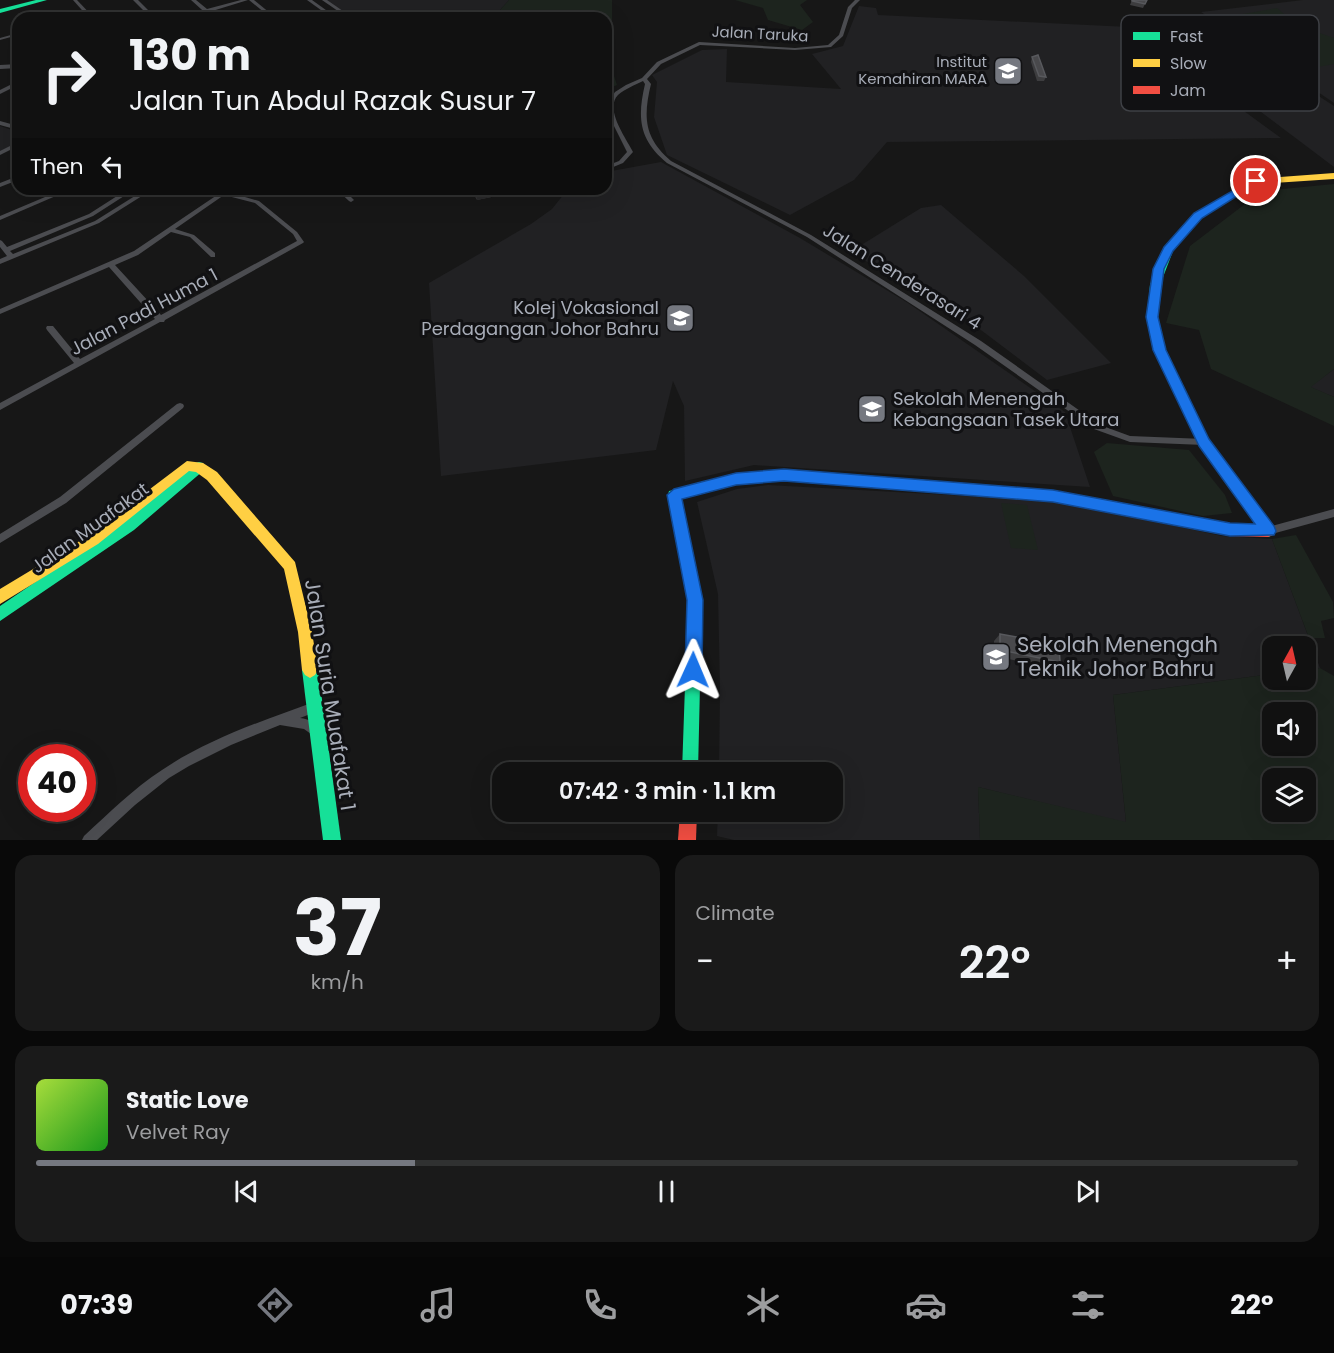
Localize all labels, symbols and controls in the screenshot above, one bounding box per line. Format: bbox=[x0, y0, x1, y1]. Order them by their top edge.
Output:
legend bbox=[1121, 15, 1319, 111]
street label: Jalan Taruka bbox=[711, 20, 809, 47]
text: Fast bbox=[1170, 25, 1203, 48]
text: 130 m bbox=[129, 26, 251, 85]
icon: right bbox=[30, 36, 108, 114]
place label: Institut Kemahiran MARA bbox=[858, 51, 987, 89]
text: Slow bbox=[1170, 52, 1207, 75]
school or university icon: Institut Kemahiran MARA bbox=[992, 55, 1024, 87]
text: Jam bbox=[1170, 79, 1206, 102]
text: Jalan Tun Abdul Razak Susur 7 bbox=[129, 82, 536, 119]
icon: left bbox=[96, 150, 129, 183]
text: Then bbox=[30, 151, 84, 182]
pin bbox=[1230, 155, 1281, 206]
icon: arrive bbox=[1239, 164, 1272, 197]
street label: Jalan Cenderasari 4 bbox=[818, 218, 986, 335]
street label: Jalan Padi Huma 1 bbox=[66, 262, 222, 361]
place label: Kolej Vokasional Perdagangan Johor Bahru bbox=[421, 295, 659, 341]
school or university icon: Kolej Vokasional Perdagangan Johor Bahru bbox=[664, 302, 696, 334]
place label: Sekolah Menengah Kebangsaan Tasek Utara bbox=[893, 386, 1119, 432]
school or university icon: Sekolah Menengah Kebangsaan Tasek Utara bbox=[856, 393, 888, 425]
street label: Jalan Muafakat bbox=[26, 476, 154, 579]
street label: Jalan Suria Muafakat 1 bbox=[298, 577, 363, 813]
place label: Sekolah Menengah Teknik Johor Bahru bbox=[1017, 630, 1218, 683]
north arrow bbox=[1262, 636, 1316, 690]
map controls bbox=[1262, 636, 1316, 822]
position arrow bbox=[661, 638, 725, 702]
school or university icon: Sekolah Menengah Teknik Johor Bahru bbox=[980, 641, 1012, 673]
button: sound bbox=[1262, 702, 1316, 756]
speed limit sign: 40 bbox=[18, 744, 96, 822]
button: layers bbox=[1262, 768, 1316, 822]
text: 07:42 · 3 min · 1.1 km bbox=[559, 776, 776, 807]
text: 37 bbox=[293, 873, 382, 982]
text: Climate bbox=[696, 899, 775, 927]
text: 22° bbox=[959, 931, 1030, 994]
text: − bbox=[696, 938, 714, 985]
text: + bbox=[1275, 938, 1298, 985]
text: km/h bbox=[311, 968, 364, 996]
text: Static Love bbox=[126, 1085, 249, 1116]
text: Velvet Ray bbox=[126, 1118, 230, 1146]
icon: previous bbox=[230, 1175, 263, 1208]
icon: pause bbox=[650, 1175, 683, 1208]
icon: next bbox=[1071, 1175, 1104, 1208]
icon: directions bbox=[254, 1284, 296, 1326]
icon: music bbox=[417, 1284, 459, 1326]
icon: phone bbox=[579, 1284, 621, 1326]
icon: climate bbox=[742, 1284, 784, 1326]
icon: car bbox=[905, 1284, 947, 1326]
icon: filters bbox=[1067, 1284, 1109, 1326]
text: 07:39 bbox=[60, 1286, 133, 1323]
text: 22° bbox=[1230, 1286, 1274, 1323]

